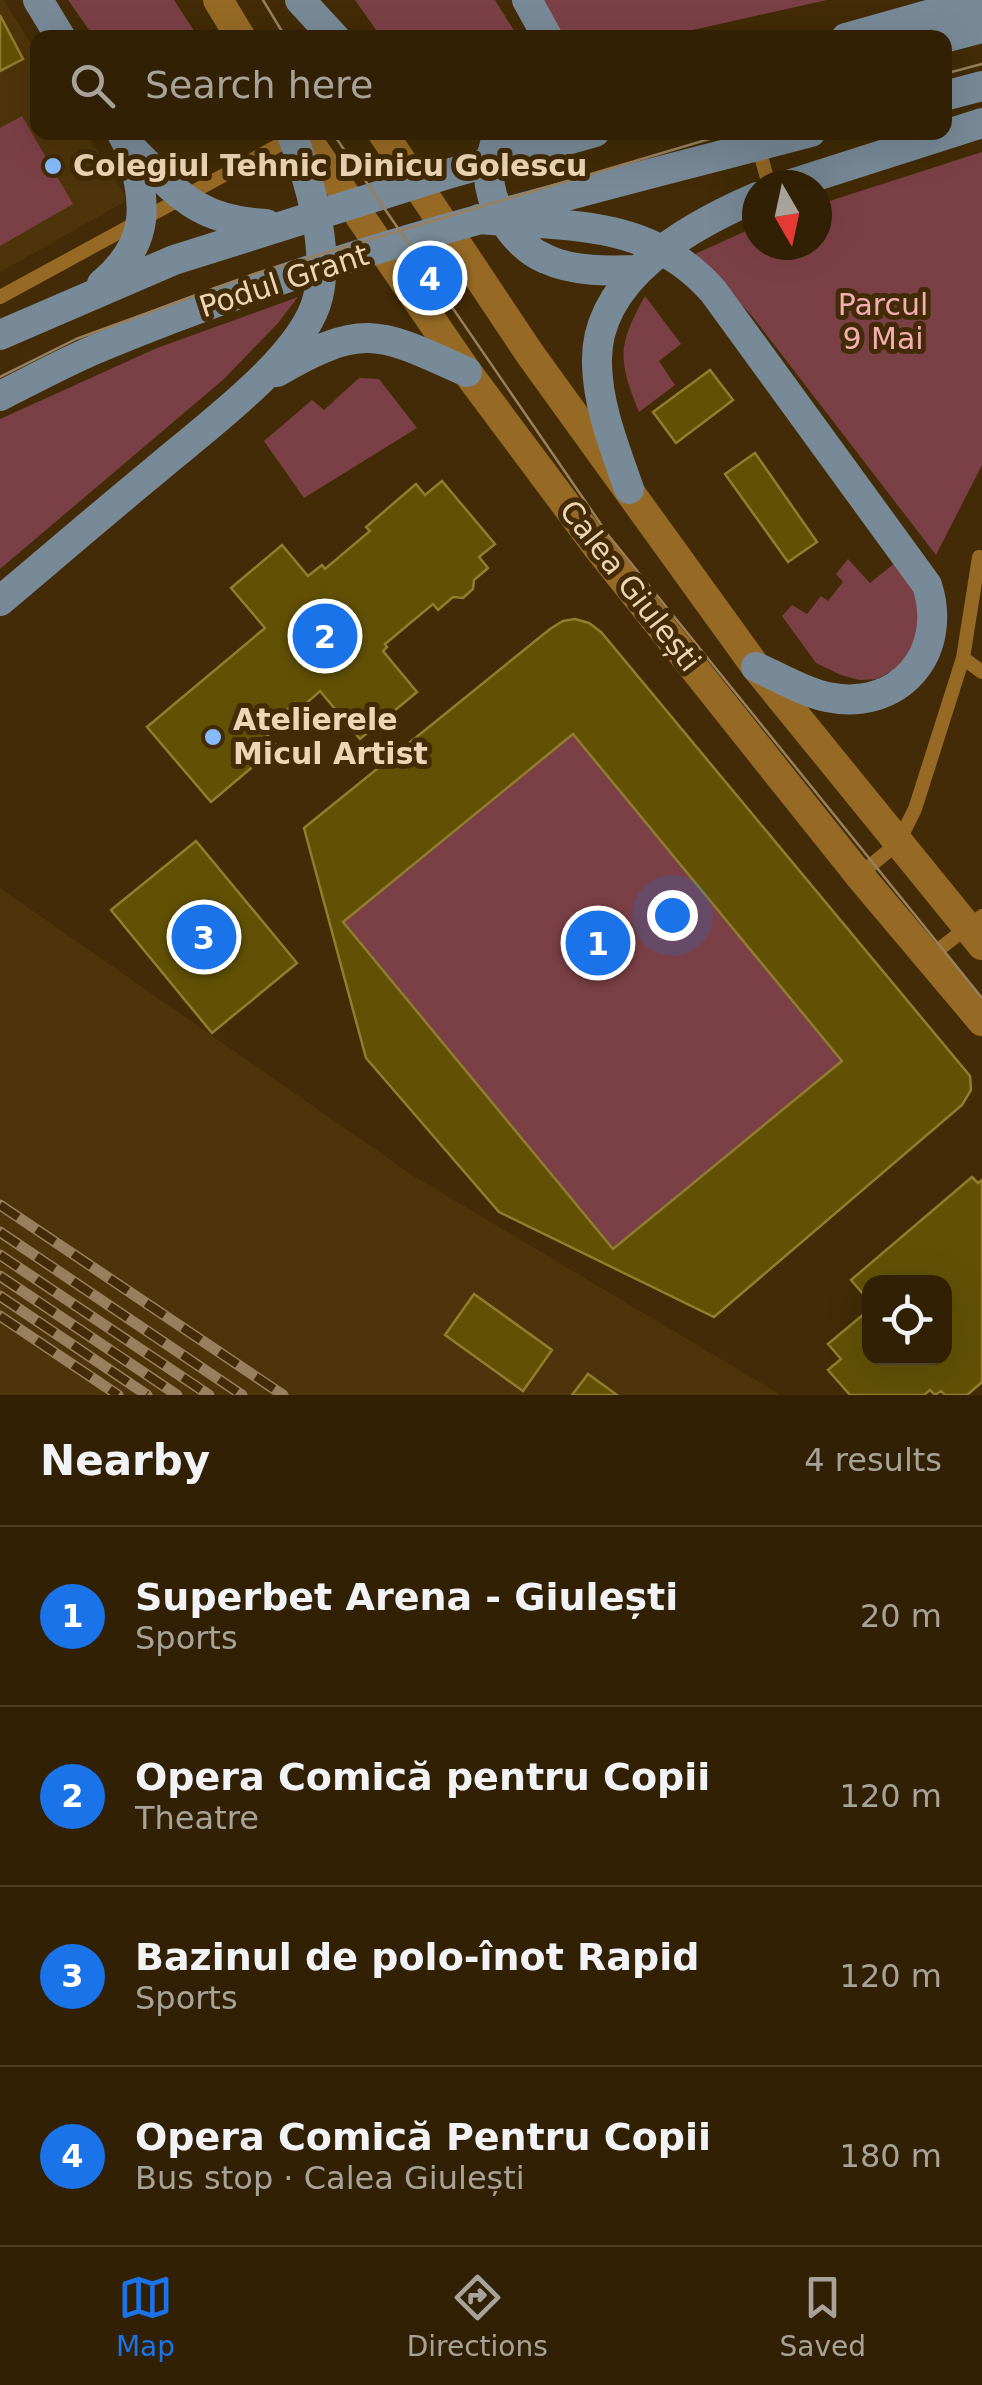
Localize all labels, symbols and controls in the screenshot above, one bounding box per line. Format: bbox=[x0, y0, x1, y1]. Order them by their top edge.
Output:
search box bbox=[30, 30, 952, 140]
icon: search bbox=[65, 58, 120, 113]
text: Search here bbox=[145, 63, 373, 107]
place label: Colegiul Tehnic Dinicu Golescu bbox=[73, 148, 587, 183]
marker: Colegiul Tehnic Dinicu Golescu bbox=[42, 155, 64, 177]
north arrow bbox=[742, 170, 832, 260]
street label: Podul Grant bbox=[195, 237, 373, 324]
pin: 4 bbox=[398, 240, 462, 316]
park label: Parcul 9 Mai bbox=[838, 287, 928, 356]
street label: Calea Giulești bbox=[553, 493, 708, 678]
pin: 2 bbox=[292, 598, 358, 674]
place label: Atelierele Micul Artist bbox=[233, 702, 428, 771]
marker: Atelierele Micul Artist bbox=[202, 726, 224, 748]
your location bbox=[647, 890, 698, 941]
pin: 3 bbox=[172, 900, 236, 974]
pin: 1 bbox=[566, 906, 630, 980]
map controls bbox=[862, 1275, 952, 1365]
button: locate bbox=[862, 1275, 952, 1365]
text: Nearby bbox=[40, 1436, 210, 1485]
text: 4 results bbox=[804, 1441, 942, 1479]
text: Superbet Arena - Giulești bbox=[135, 1575, 678, 1619]
text: 1 bbox=[61, 1597, 84, 1635]
text: 20 m bbox=[860, 1597, 942, 1635]
text: Sports bbox=[135, 1619, 238, 1657]
text: Opera Comică pentru Copii bbox=[135, 1755, 710, 1799]
text: 2 bbox=[61, 1777, 84, 1815]
text: 120 m bbox=[840, 1777, 942, 1815]
text: Theatre bbox=[135, 1799, 259, 1837]
text: Bazinul de polo-înot Rapid bbox=[135, 1935, 699, 1979]
text: 3 bbox=[61, 1957, 84, 1995]
text: 120 m bbox=[840, 1957, 942, 1995]
text: Sports bbox=[135, 1979, 238, 2017]
text: Opera Comică Pentru Copii bbox=[135, 2115, 711, 2159]
text: 4 bbox=[61, 2137, 84, 2175]
text: 180 m bbox=[840, 2137, 942, 2175]
text: Bus stop · Calea Giulești bbox=[135, 2159, 525, 2197]
tab: Map bbox=[116, 2270, 175, 2363]
tab: Directions bbox=[407, 2270, 548, 2363]
tab: Saved bbox=[780, 2270, 866, 2363]

